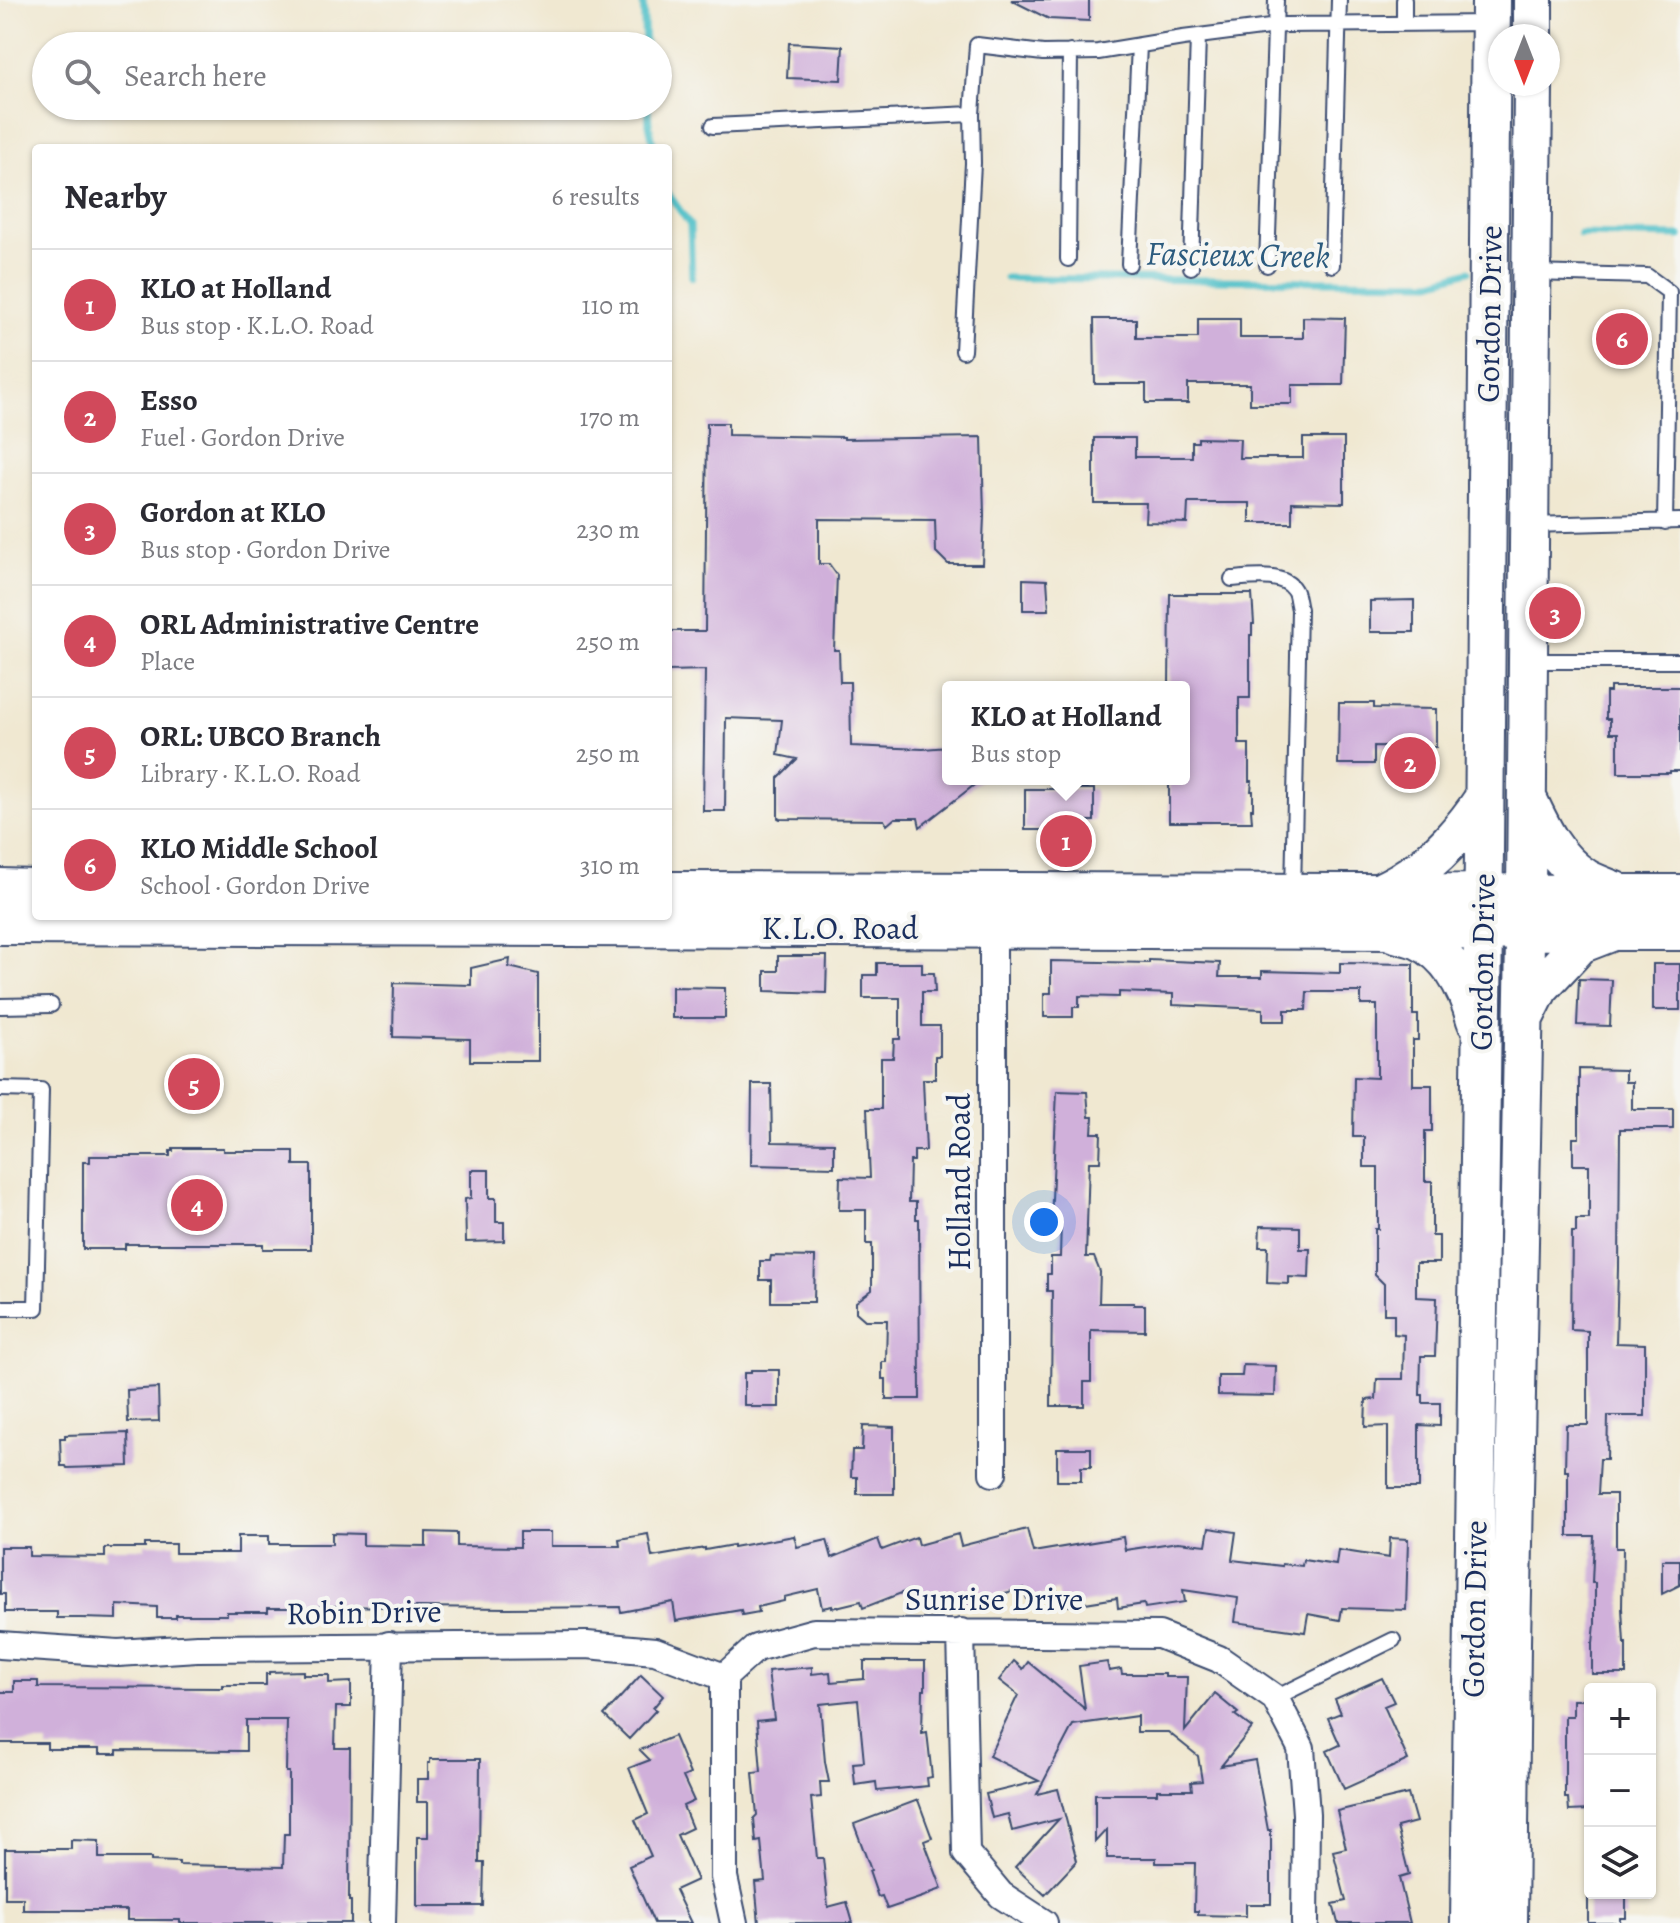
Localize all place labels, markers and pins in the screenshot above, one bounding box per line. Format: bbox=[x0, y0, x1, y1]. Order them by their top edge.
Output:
pin: 6 bbox=[1596, 309, 1648, 369]
pin: 3 bbox=[1529, 583, 1581, 643]
pin: 2 bbox=[1384, 733, 1436, 793]
pin: 1 bbox=[1040, 811, 1092, 871]
pin: 5 bbox=[168, 1054, 220, 1114]
pin: 4 bbox=[171, 1175, 223, 1235]

